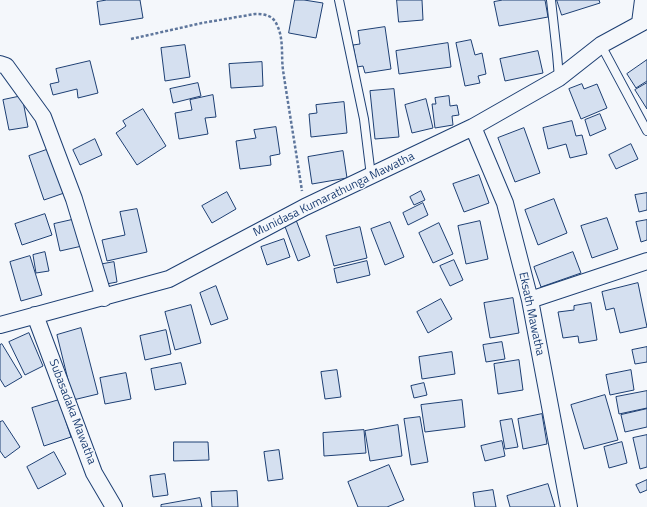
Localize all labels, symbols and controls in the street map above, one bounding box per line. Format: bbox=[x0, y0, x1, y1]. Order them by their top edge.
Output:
street label: Munidasa Kumarathunga Mawatha bbox=[251, 150, 417, 240]
street label: Eksath Mawatha bbox=[515, 271, 547, 357]
street label: Subasadaka Mawatha bbox=[45, 357, 99, 467]

